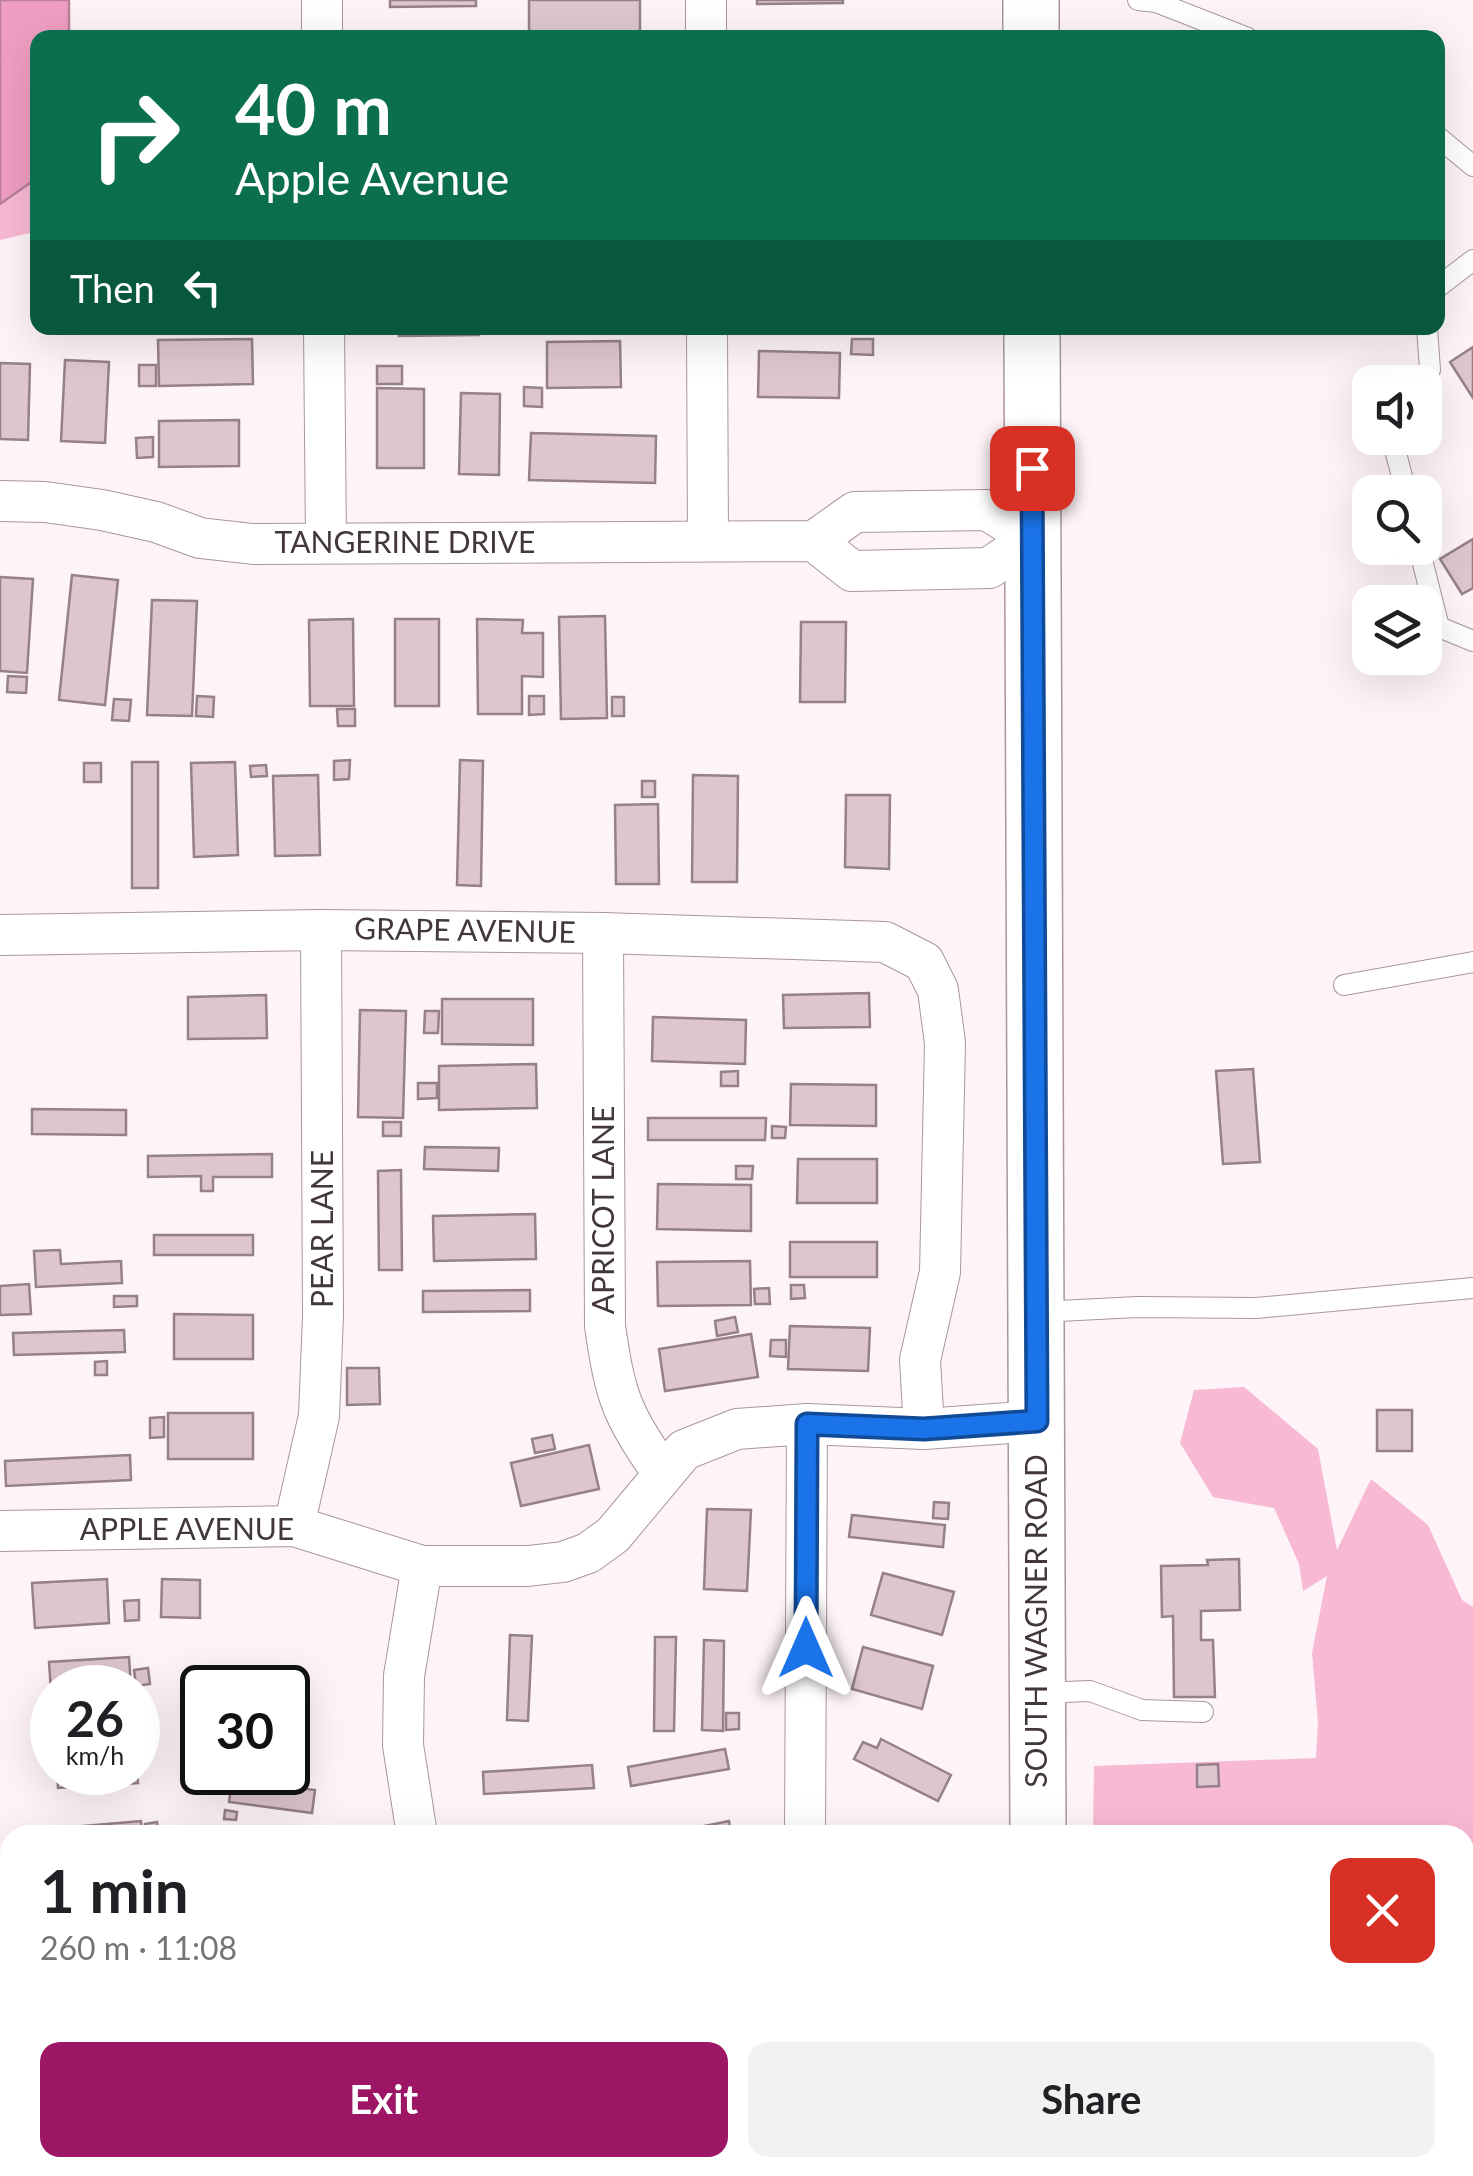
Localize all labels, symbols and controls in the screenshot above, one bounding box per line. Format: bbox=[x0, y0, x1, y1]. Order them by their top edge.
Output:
text: 40 m bbox=[235, 66, 392, 150]
icon: right bbox=[70, 70, 200, 200]
text: Apple Avenue bbox=[235, 151, 509, 205]
icon: left bbox=[175, 260, 230, 315]
text: Then bbox=[70, 265, 155, 311]
map controls bbox=[1352, 365, 1442, 675]
button: sound bbox=[1352, 365, 1442, 455]
pin bbox=[990, 426, 1075, 511]
icon: arrive bbox=[1005, 441, 1060, 496]
button: search bbox=[1352, 475, 1442, 565]
street label: TANGERINE DRIVE bbox=[275, 523, 535, 559]
button: layers bbox=[1352, 585, 1442, 675]
street label: GRAPE AVENUE bbox=[354, 909, 576, 949]
street label: APRICOT LANE bbox=[584, 1106, 620, 1314]
street label: PEAR LANE bbox=[303, 1150, 339, 1308]
street label: SOUTH WAGNER ROAD bbox=[1017, 1454, 1053, 1788]
street label: APPLE AVENUE bbox=[80, 1510, 294, 1546]
position arrow bbox=[754, 1596, 858, 1700]
speed limit sign: 30 bbox=[180, 1665, 310, 1795]
text: 26 bbox=[66, 1688, 124, 1748]
text: km/h bbox=[66, 1740, 124, 1770]
text: 1 min bbox=[40, 1854, 189, 1926]
button: close bbox=[1330, 1858, 1435, 1963]
text: 260 m · 11:08 bbox=[40, 1928, 237, 1967]
button: Exit bbox=[40, 2042, 728, 2157]
button: Share bbox=[748, 2042, 1435, 2157]

